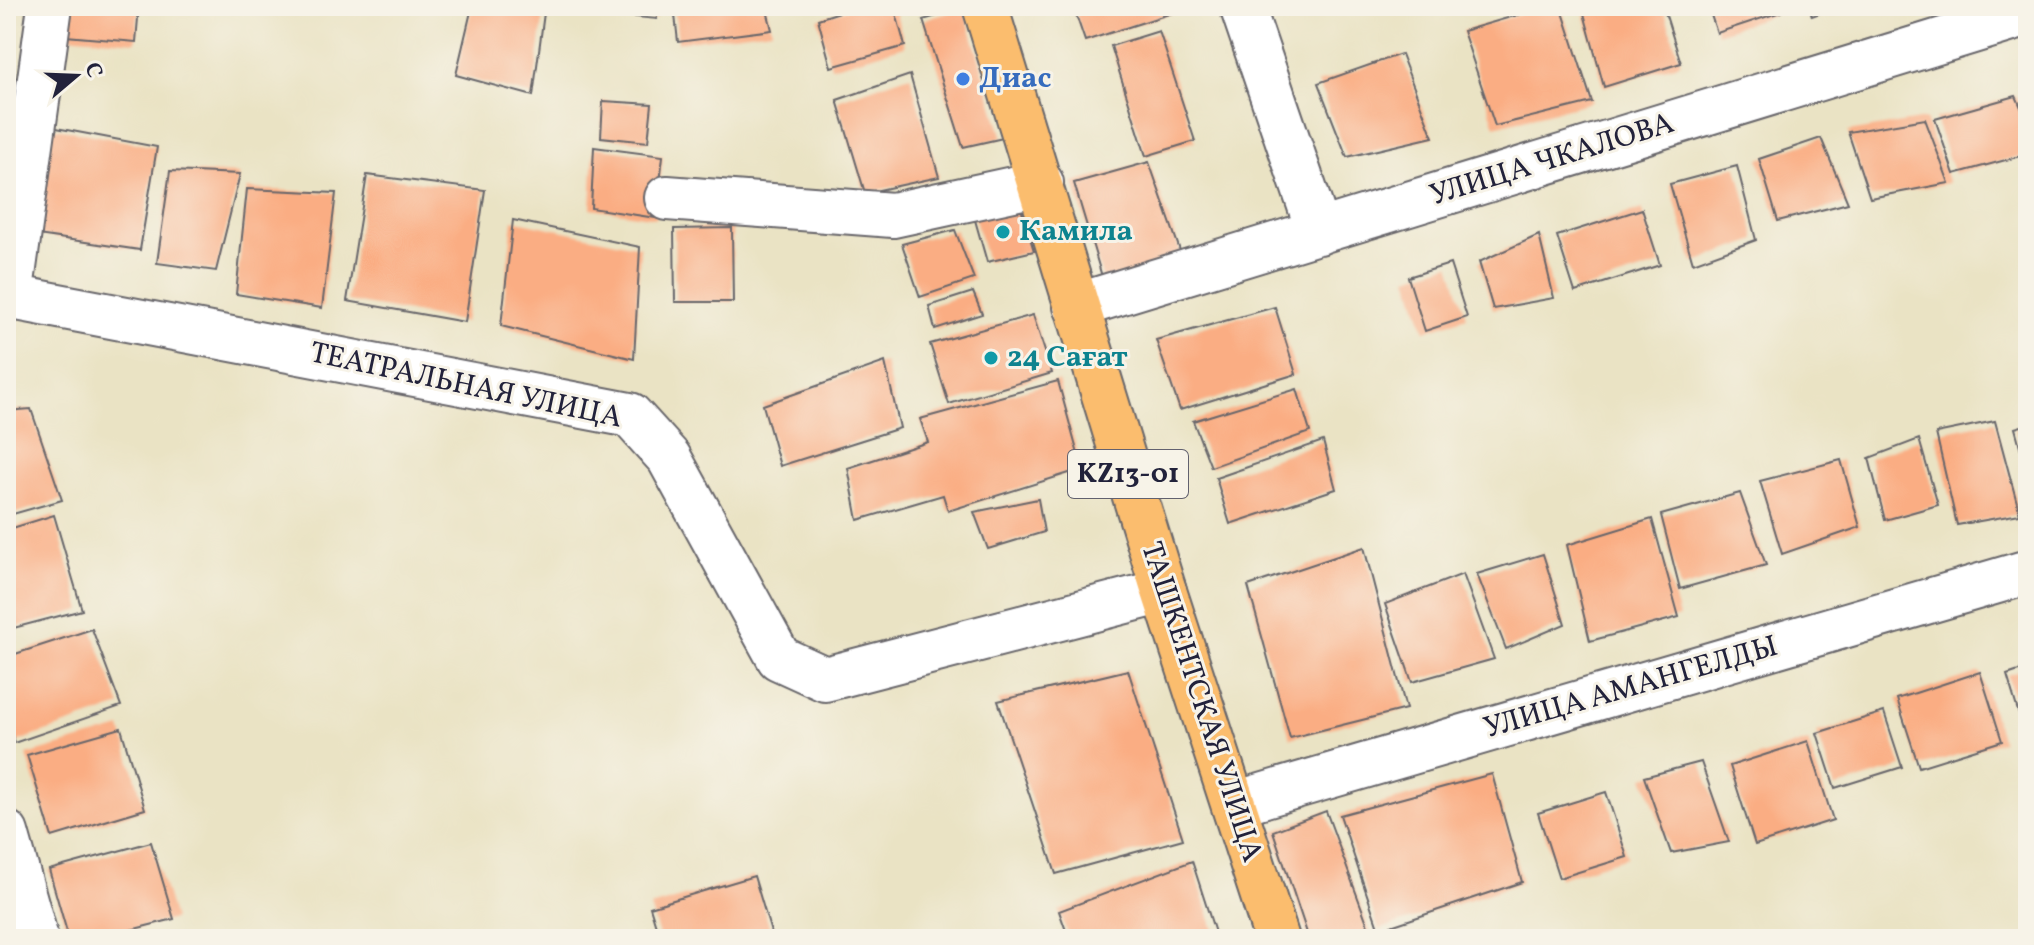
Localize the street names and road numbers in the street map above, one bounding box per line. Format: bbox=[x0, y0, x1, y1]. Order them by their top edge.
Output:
street label: УЛИЦА ЧКАЛОВА bbox=[1425, 103, 1679, 217]
street label: ТЕАТРАЛЬНАЯ УЛИЦА bbox=[306, 332, 626, 440]
road number: KZ13-01 bbox=[1068, 450, 1188, 498]
street label: ТАШКЕНТСКАЯ УЛИЦА bbox=[1129, 536, 1273, 868]
street label: УЛИЦА АМАНГЕЛДЫ bbox=[1479, 626, 1783, 750]

